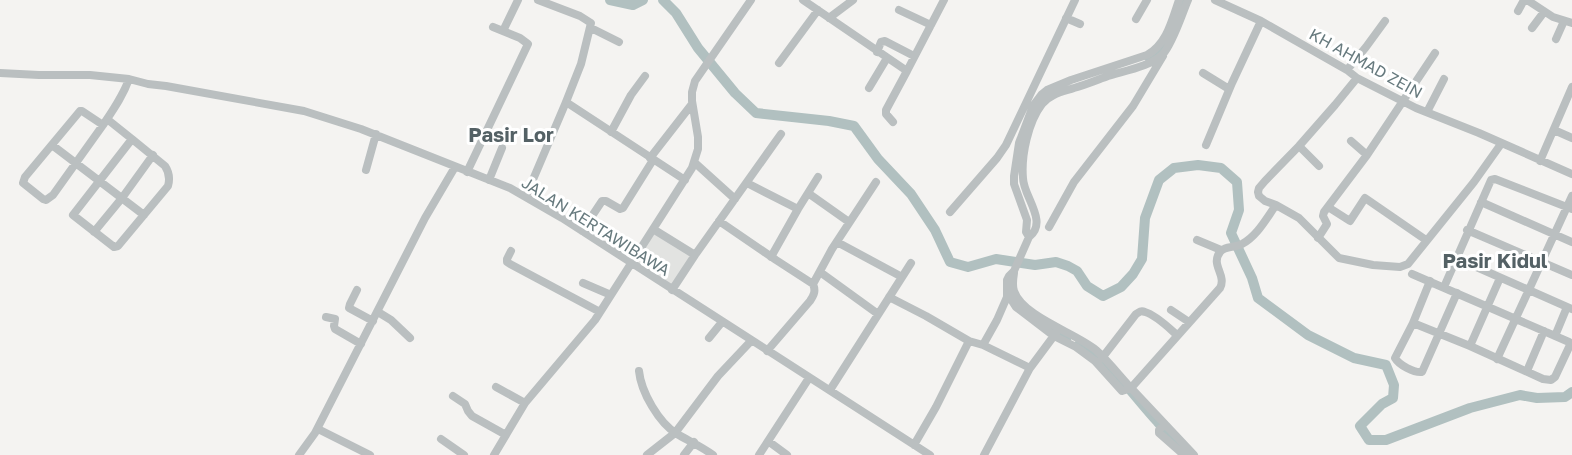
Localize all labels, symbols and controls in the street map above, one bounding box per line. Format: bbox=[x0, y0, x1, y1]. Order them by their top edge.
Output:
street label: KH AHMAD ZEIN bbox=[1306, 24, 1426, 102]
district label: Pasir Lor bbox=[468, 122, 554, 146]
street label: JALAN KERTAWIBAWA bbox=[518, 172, 674, 280]
district label: Pasir Kidul bbox=[1442, 248, 1548, 272]

